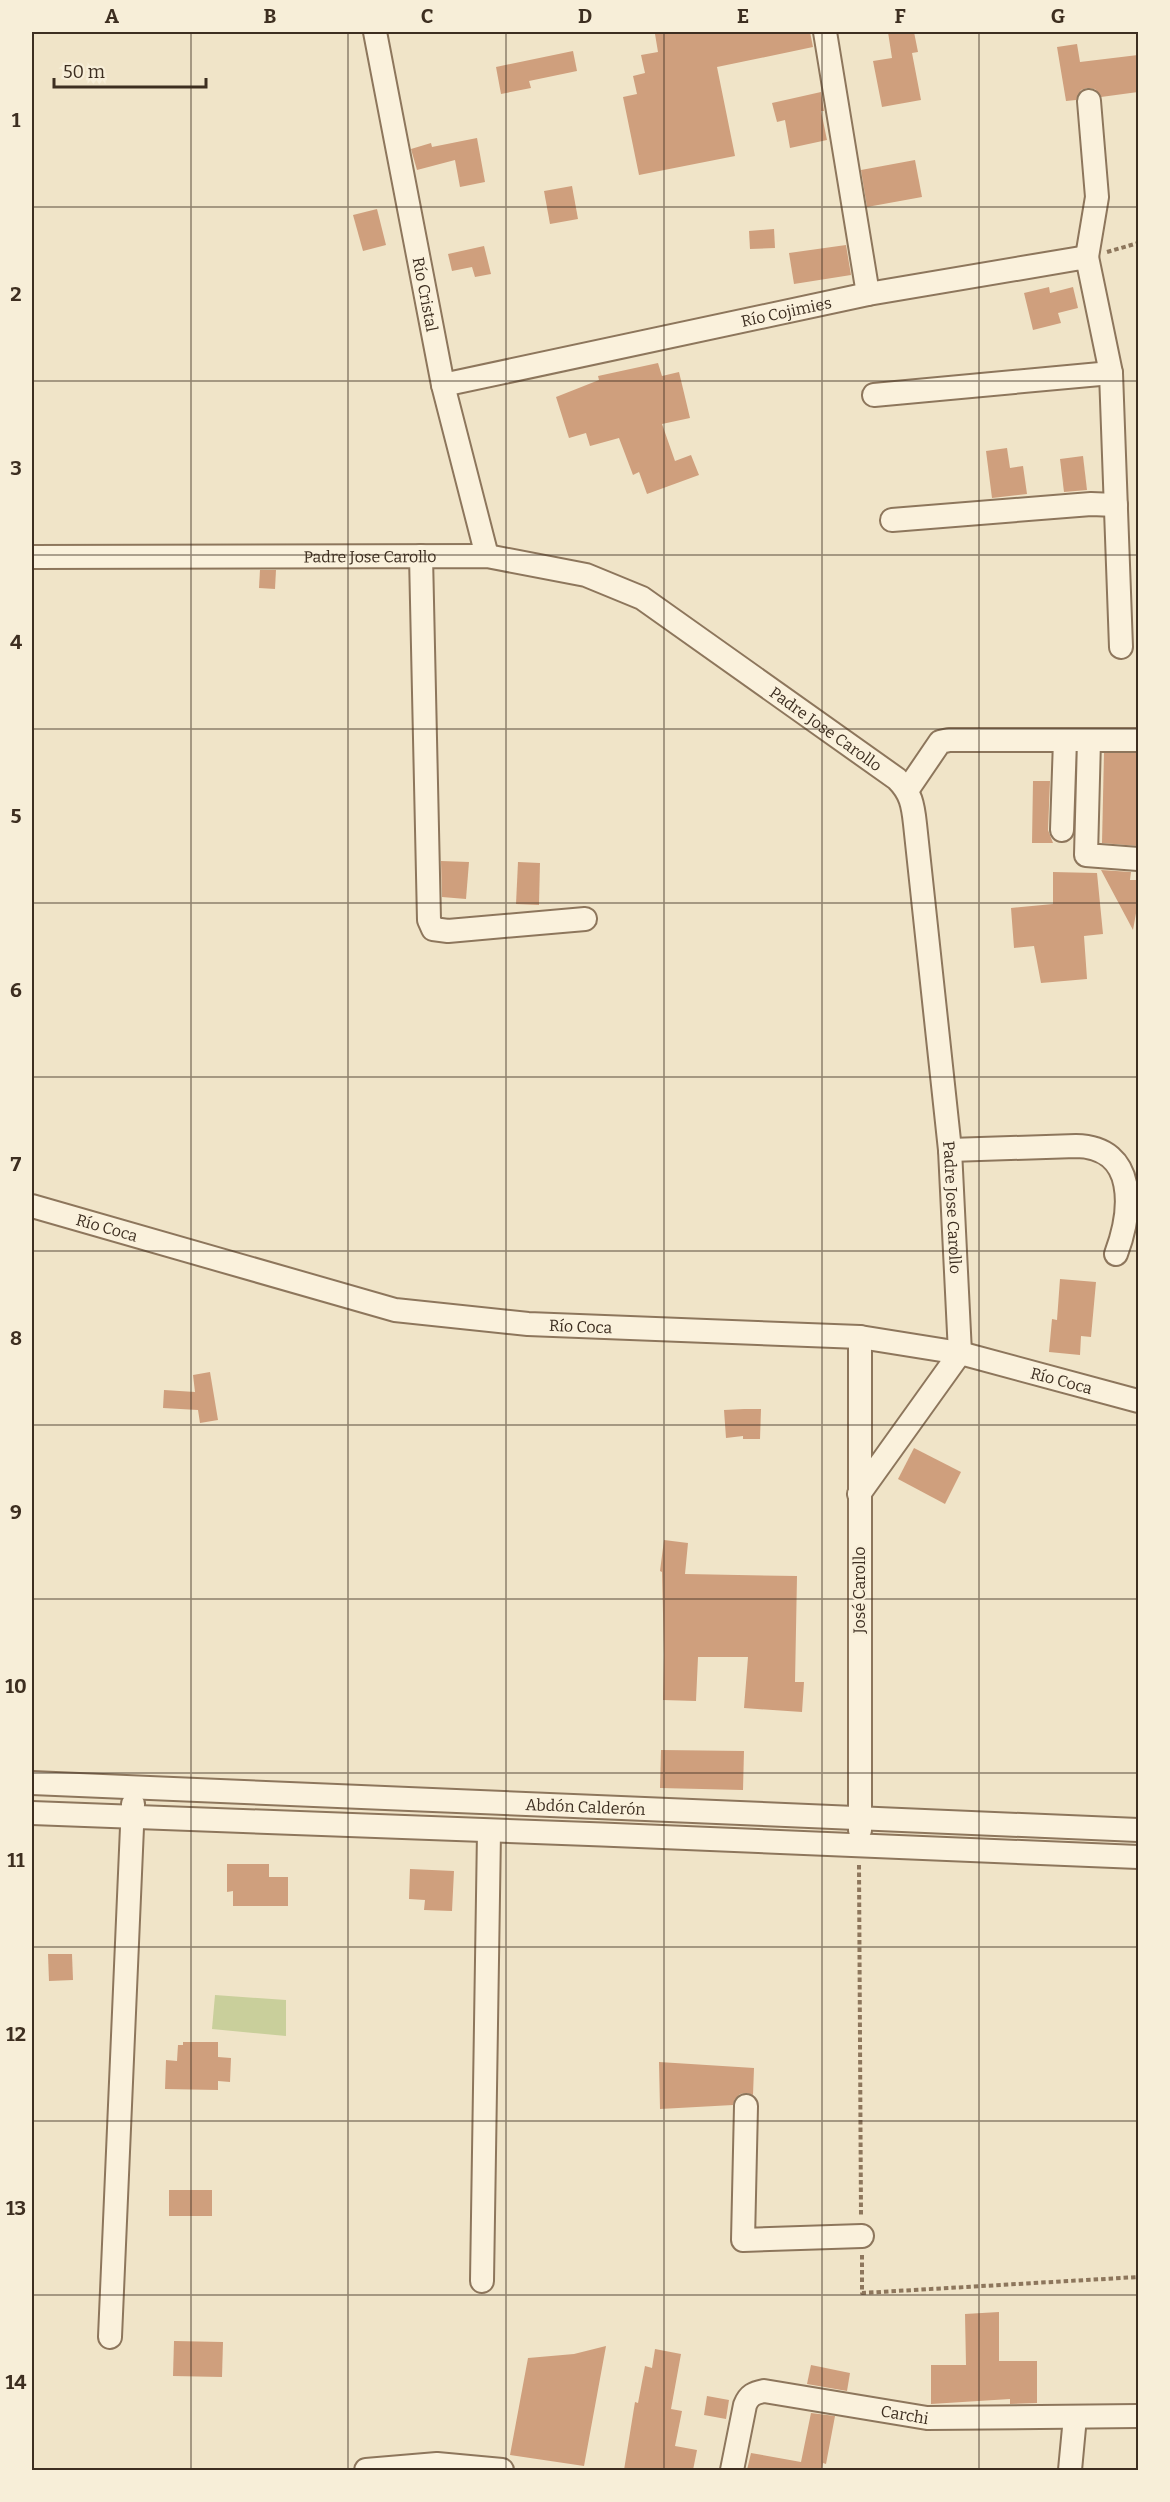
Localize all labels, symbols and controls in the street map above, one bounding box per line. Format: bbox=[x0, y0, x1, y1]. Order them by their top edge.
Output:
text: A bbox=[105, 4, 120, 28]
text: B bbox=[264, 4, 277, 28]
text: C bbox=[421, 4, 433, 28]
text: D bbox=[578, 4, 592, 28]
text: E bbox=[737, 4, 749, 28]
text: F bbox=[894, 4, 906, 28]
text: G bbox=[1051, 4, 1065, 28]
scale bar bbox=[54, 51, 206, 89]
text: 50 m bbox=[63, 61, 105, 83]
text: 1 bbox=[12, 108, 21, 132]
street label: Río Cristal bbox=[409, 255, 442, 334]
text: 2 bbox=[10, 282, 22, 306]
street label: Río Cojimies bbox=[739, 293, 833, 330]
text: 3 bbox=[10, 456, 22, 480]
street label: Padre Jose Carollo bbox=[303, 547, 437, 566]
text: 4 bbox=[10, 630, 22, 654]
street label: Padre Jose Carollo bbox=[766, 682, 886, 775]
text: 5 bbox=[11, 804, 22, 828]
text: 6 bbox=[10, 978, 22, 1002]
street label: Padre Jose Carollo bbox=[940, 1140, 966, 1274]
text: 7 bbox=[11, 1152, 22, 1176]
street label: Río Coca bbox=[74, 1210, 140, 1245]
street label: Río Coca bbox=[549, 1315, 613, 1337]
text: 8 bbox=[10, 1326, 22, 1350]
street label: Río Coca bbox=[1028, 1363, 1095, 1398]
text: 9 bbox=[10, 1500, 22, 1524]
street label: José Carollo bbox=[850, 1547, 869, 1634]
text: 10 bbox=[5, 1674, 27, 1698]
street label: Abdón Calderón bbox=[525, 1794, 646, 1819]
text: 11 bbox=[7, 1848, 25, 1872]
text: 12 bbox=[6, 2022, 26, 2046]
text: 13 bbox=[6, 2196, 26, 2220]
text: 14 bbox=[6, 2370, 26, 2394]
street label: Carchi bbox=[880, 2401, 930, 2428]

